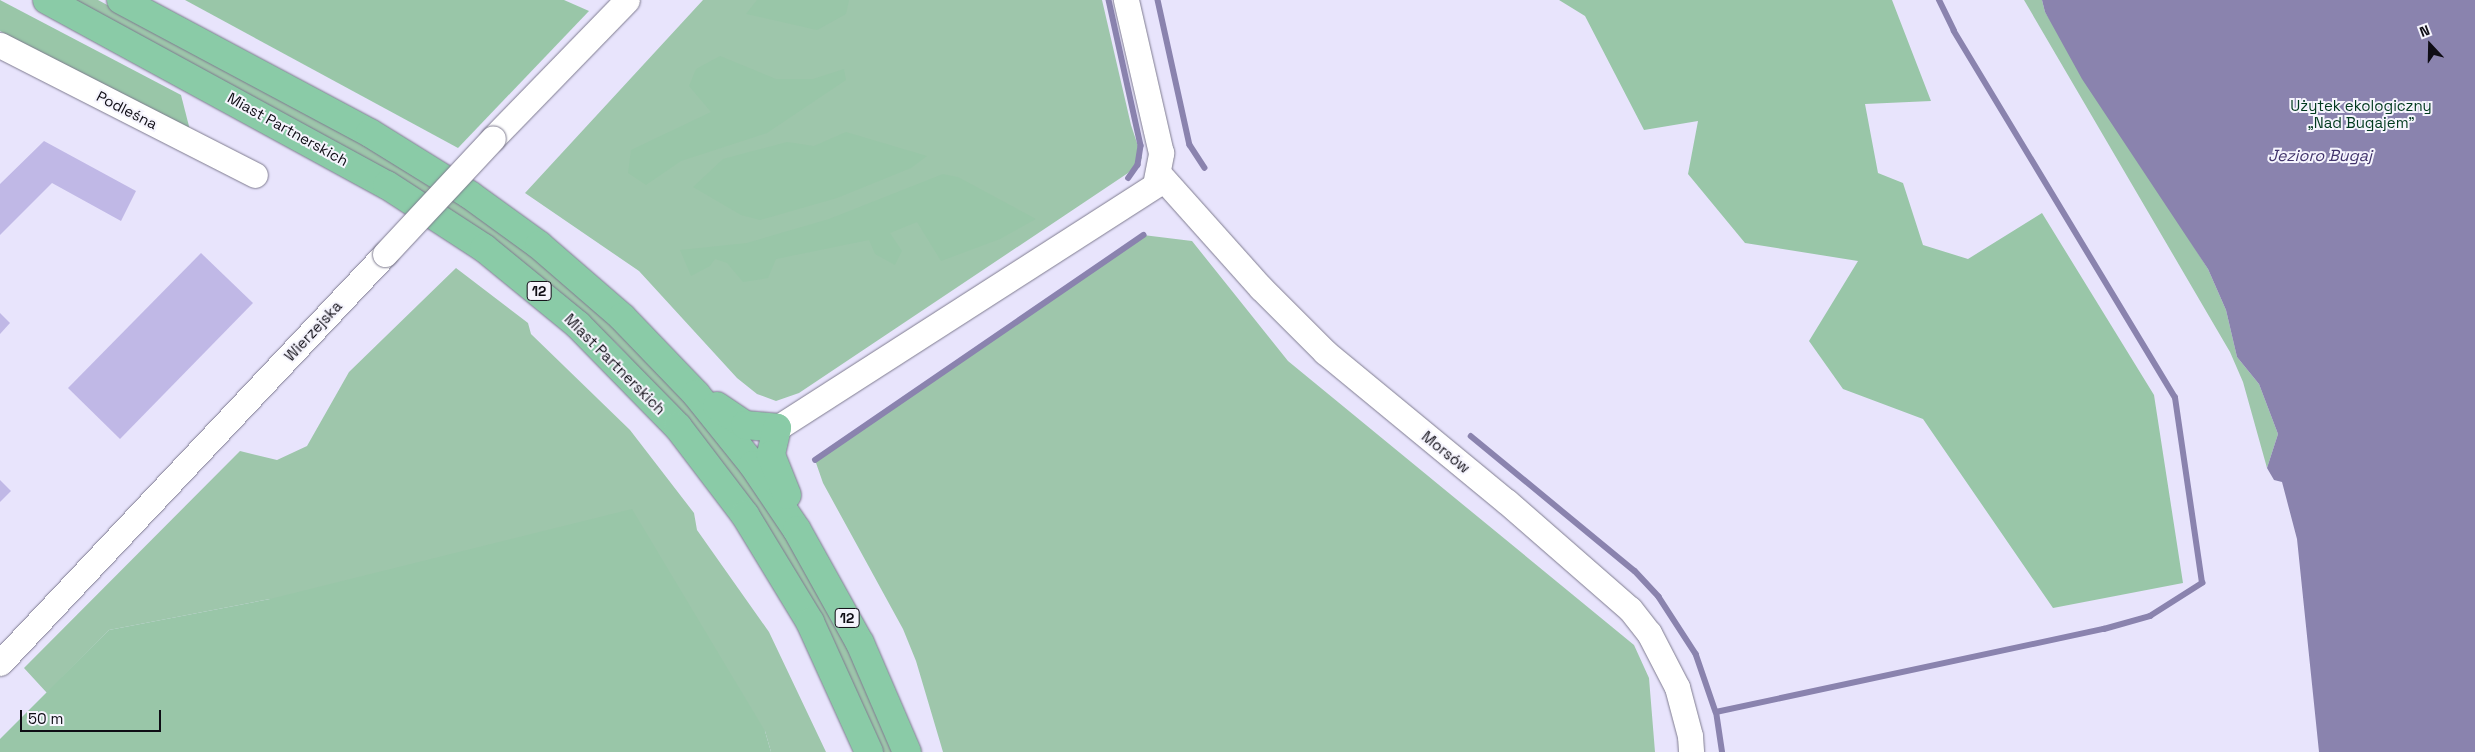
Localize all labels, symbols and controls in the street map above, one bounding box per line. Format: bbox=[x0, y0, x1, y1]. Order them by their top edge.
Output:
north arrow bbox=[2405, 20, 2455, 70]
text: N bbox=[2417, 21, 2432, 41]
street label: Podleśna bbox=[94, 87, 160, 133]
street label: Miast Partnerskich bbox=[225, 88, 351, 170]
park label: Użytek ekologiczny „Nad Bugajem” bbox=[2290, 96, 2432, 131]
water label: Jezioro Bugaj bbox=[2268, 146, 2372, 166]
road number: 12 bbox=[526, 280, 552, 302]
street label: Wierzejska bbox=[281, 297, 345, 365]
street label: Miast Partnerskich bbox=[561, 310, 669, 418]
street label: Morsów bbox=[1418, 427, 1474, 477]
road number: 12 bbox=[834, 606, 860, 630]
scale bar bbox=[22, 700, 164, 732]
text: 50 m bbox=[28, 709, 63, 728]

